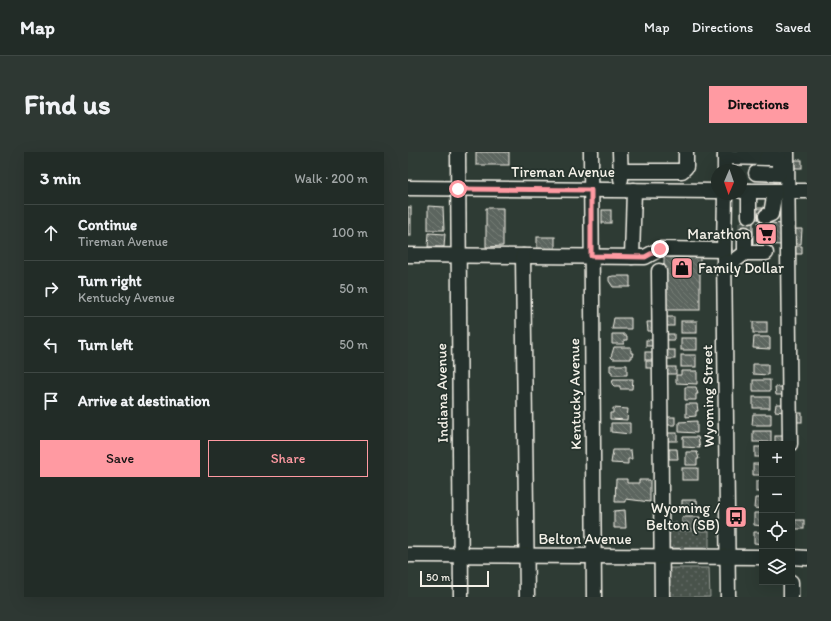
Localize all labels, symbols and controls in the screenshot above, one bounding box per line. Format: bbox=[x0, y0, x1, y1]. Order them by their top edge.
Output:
text: Map bbox=[20, 16, 55, 39]
text: Map bbox=[644, 19, 670, 36]
text: Directions bbox=[692, 19, 753, 36]
text: Saved bbox=[775, 19, 811, 36]
button: Directions bbox=[709, 86, 807, 123]
text: Find us bbox=[24, 87, 111, 121]
street label: Tireman Avenue bbox=[511, 163, 615, 181]
north arrow bbox=[711, 164, 747, 200]
text: 3 min bbox=[40, 168, 81, 188]
text: Walk · 200 m bbox=[295, 171, 368, 186]
route start bbox=[449, 180, 467, 198]
text: Continue bbox=[78, 216, 137, 234]
supermarket icon: Marathon bbox=[753, 221, 779, 247]
icon: ahead bbox=[40, 222, 62, 244]
text: 100 m bbox=[332, 225, 368, 240]
place label: Marathon bbox=[687, 225, 751, 243]
text: Tireman Avenue bbox=[78, 234, 168, 249]
route end bbox=[651, 240, 669, 258]
shop icon: Family Dollar bbox=[669, 255, 695, 281]
place label: Family Dollar bbox=[698, 259, 784, 277]
text: Turn right bbox=[78, 272, 142, 290]
icon: right bbox=[40, 278, 62, 300]
text: 50 m bbox=[339, 281, 368, 296]
text: Kentucky Avenue bbox=[78, 290, 175, 305]
icon: left bbox=[40, 334, 62, 356]
text: Turn left bbox=[78, 336, 133, 354]
text: 50 m bbox=[339, 337, 368, 352]
street label: Kentucky Avenue bbox=[565, 338, 585, 450]
street label: Indiana Avenue bbox=[432, 343, 452, 443]
street label: Wyoming Street bbox=[698, 344, 718, 448]
icon: arrive bbox=[40, 390, 62, 412]
text: Arrive at destination bbox=[78, 392, 210, 410]
button: Save bbox=[40, 440, 200, 477]
button: Share bbox=[208, 440, 368, 477]
map controls bbox=[759, 441, 795, 585]
button: + bbox=[759, 441, 795, 477]
button: − bbox=[759, 477, 795, 513]
place label: Wyoming / Belton (SB) bbox=[646, 499, 721, 534]
bus stop icon: Wyoming / Belton (SB) bbox=[723, 504, 749, 530]
button: locate bbox=[759, 513, 795, 549]
street label: Belton Avenue bbox=[538, 530, 632, 548]
button: layers bbox=[759, 549, 795, 585]
scale bar bbox=[420, 569, 489, 588]
text: 50 m bbox=[426, 571, 450, 584]

